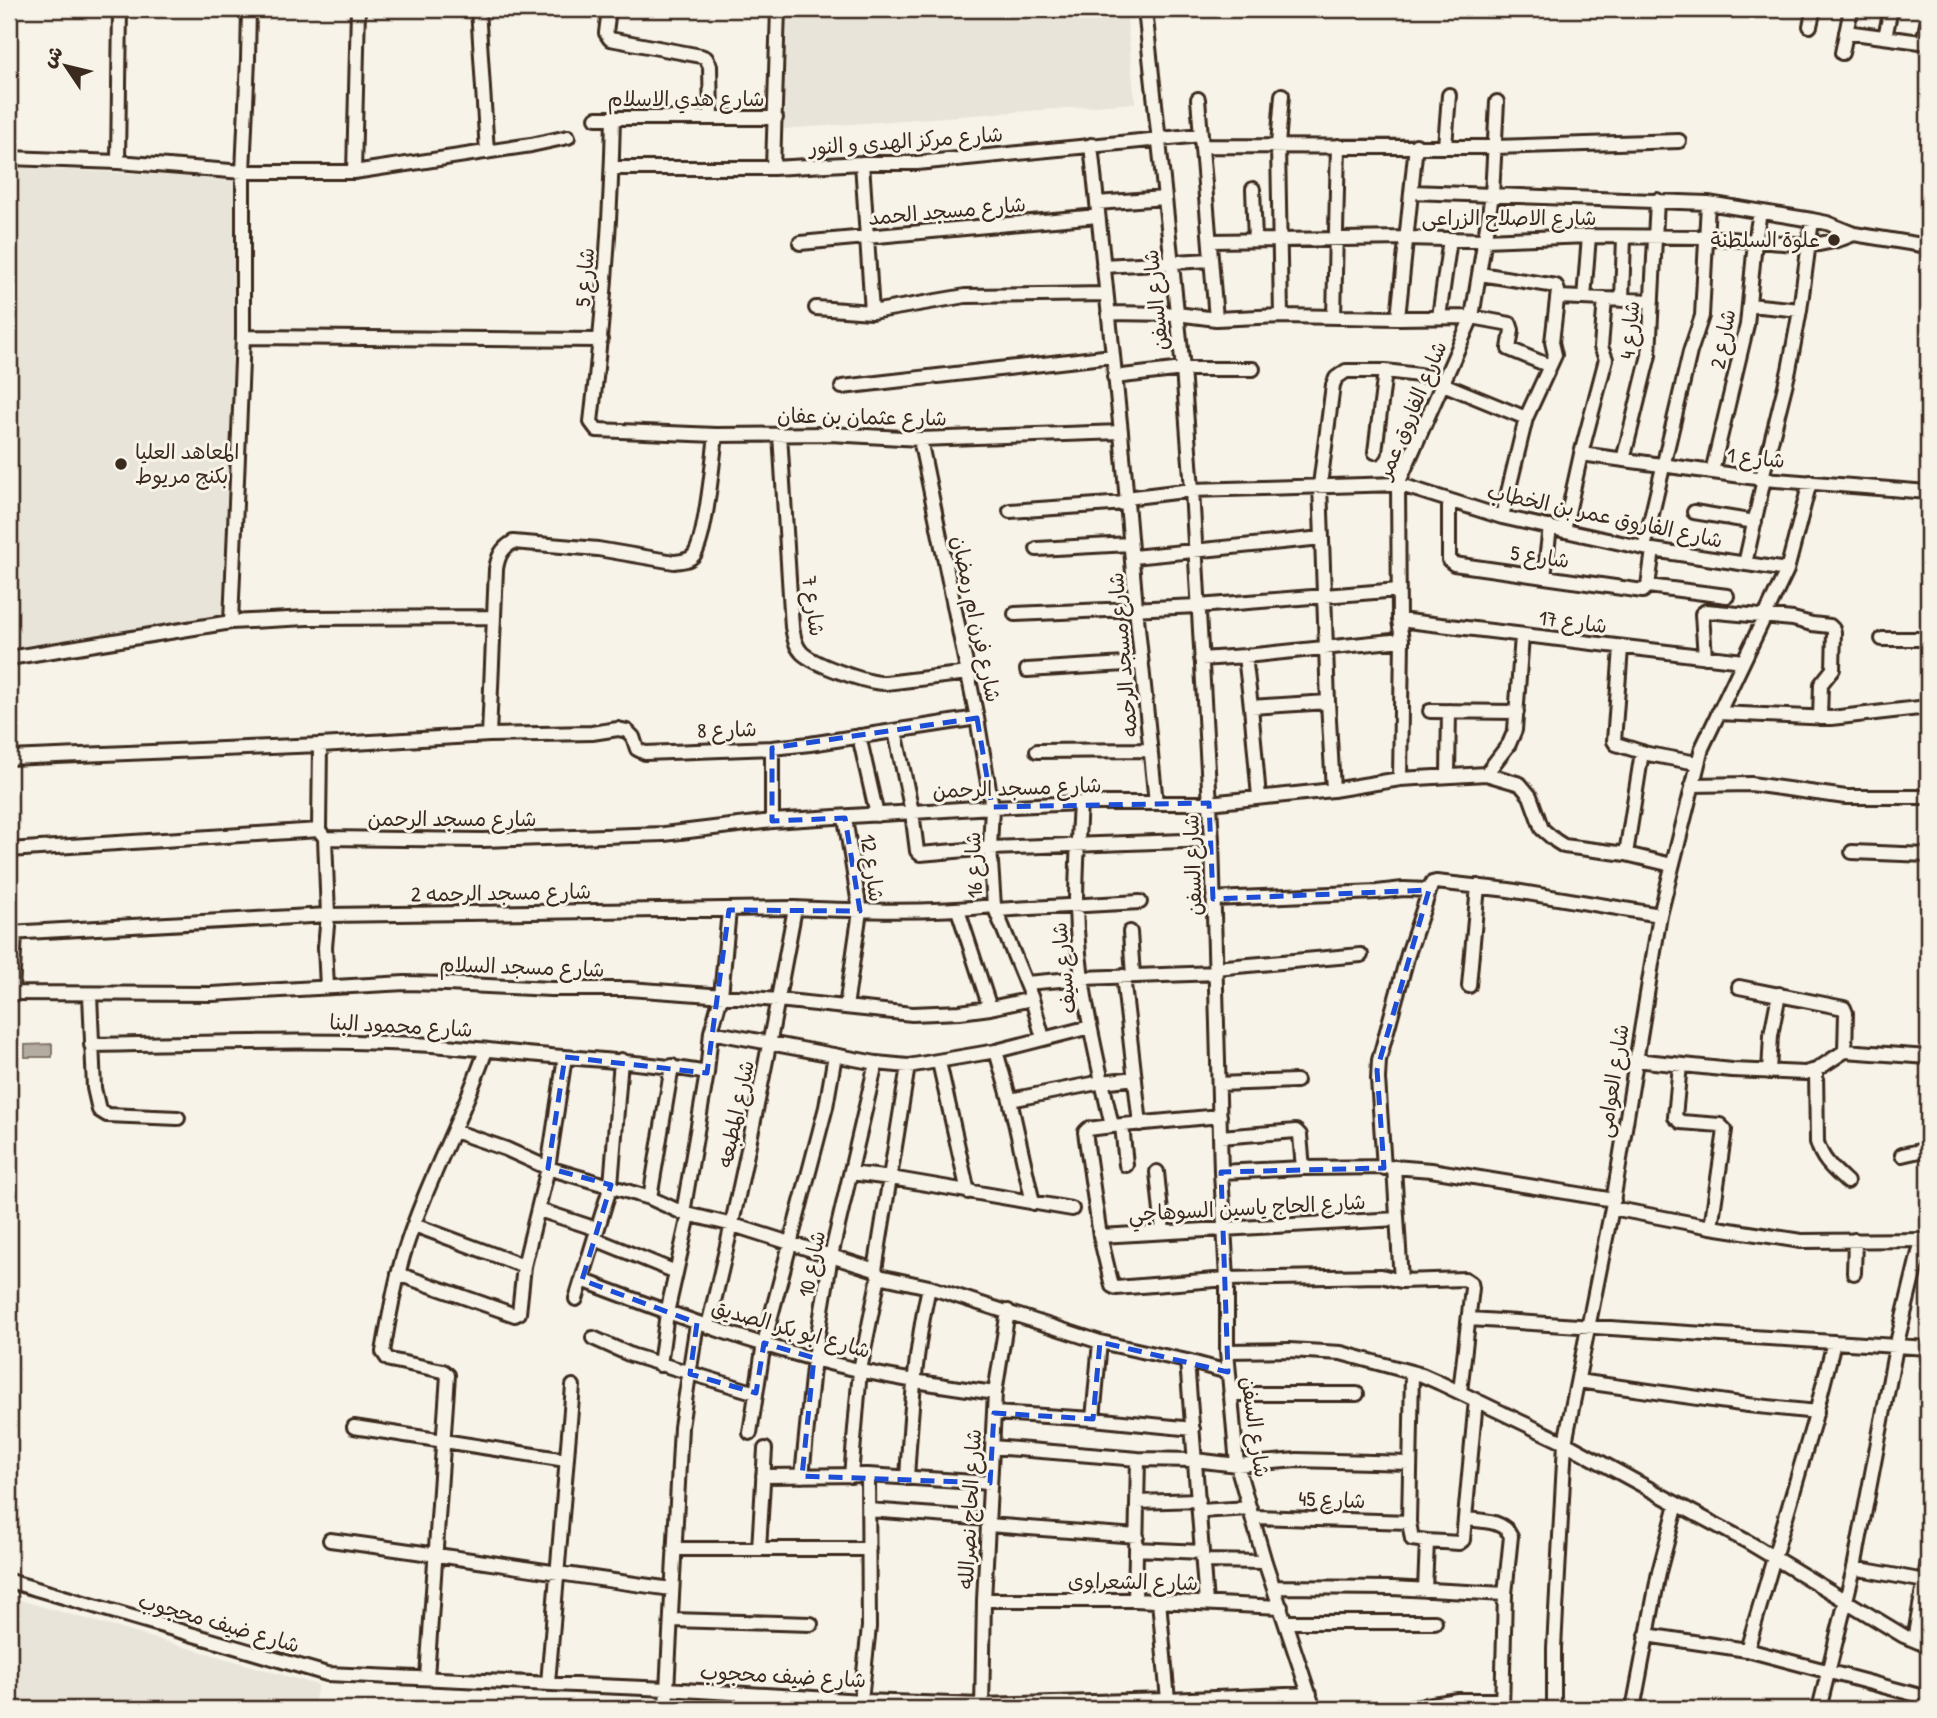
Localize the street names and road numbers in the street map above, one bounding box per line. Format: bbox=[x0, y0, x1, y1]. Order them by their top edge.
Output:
street label: شارع هدي الاسلام bbox=[607, 84, 765, 115]
street label: شارع مركز الهدى و النور bbox=[806, 119, 1004, 163]
street label: شارع مسجد الحمد bbox=[867, 189, 1027, 233]
street label: شارع الاصلاح الزراعى bbox=[1422, 203, 1596, 233]
street label: شارع 5 bbox=[568, 246, 602, 308]
street label: شارع السفن bbox=[1136, 248, 1176, 352]
street label: شارع 4 bbox=[1613, 300, 1647, 360]
street label: شارع 2 bbox=[1703, 307, 1743, 371]
street label: شارع الفاروق عمر bbox=[1369, 336, 1455, 485]
street label: شارع عثمان بن عفان bbox=[777, 401, 947, 433]
street label: شارع 1 bbox=[1726, 440, 1786, 476]
street label: شارع الفاروق عمر بن الخطاب bbox=[1484, 476, 1726, 556]
street label: شارع فرن ام رمضان bbox=[943, 533, 1008, 705]
street label: شارع 5 bbox=[1509, 538, 1571, 576]
street label: شارع مسجد الرحمه bbox=[1101, 571, 1145, 739]
street label: شارع 7 bbox=[794, 574, 832, 638]
street label: شارع 17 bbox=[1537, 603, 1609, 641]
street label: شارع 8 bbox=[697, 714, 757, 746]
street label: شارع مسجد الرحمن bbox=[932, 770, 1102, 806]
street label: شارع مسجد الرحمن bbox=[368, 804, 536, 834]
street label: شارع السفن bbox=[1176, 814, 1210, 916]
street label: شارع 16 bbox=[958, 831, 990, 899]
street label: شارع 12 bbox=[852, 832, 892, 904]
street label: شارع مسجد الرحمه 2 bbox=[411, 876, 591, 910]
street label: شارع سيف bbox=[1044, 921, 1084, 1015]
street label: شارع مسجد السلام bbox=[439, 949, 605, 986]
street label: شارع محمود البنا bbox=[329, 1007, 473, 1045]
street label: شارع العوامى bbox=[1589, 1022, 1637, 1140]
street label: شارع المطبعه bbox=[710, 1057, 762, 1171]
street label: شارع الحاج ياسين السوهاجي bbox=[1128, 1187, 1367, 1233]
street label: شارع 10 bbox=[791, 1228, 833, 1300]
street label: شارع ابو بكر الصديق bbox=[708, 1292, 874, 1366]
street label: شارع السفن bbox=[1233, 1375, 1277, 1479]
street label: شارع الحاج نصرالله bbox=[951, 1428, 989, 1590]
street label: شارع 45 bbox=[1298, 1484, 1366, 1516]
street label: شارع الشعراوى bbox=[1068, 1566, 1198, 1598]
street label: شارع ضيف محجوب bbox=[135, 1586, 303, 1660]
street label: شارع ضيف محجوب bbox=[699, 1657, 867, 1695]

